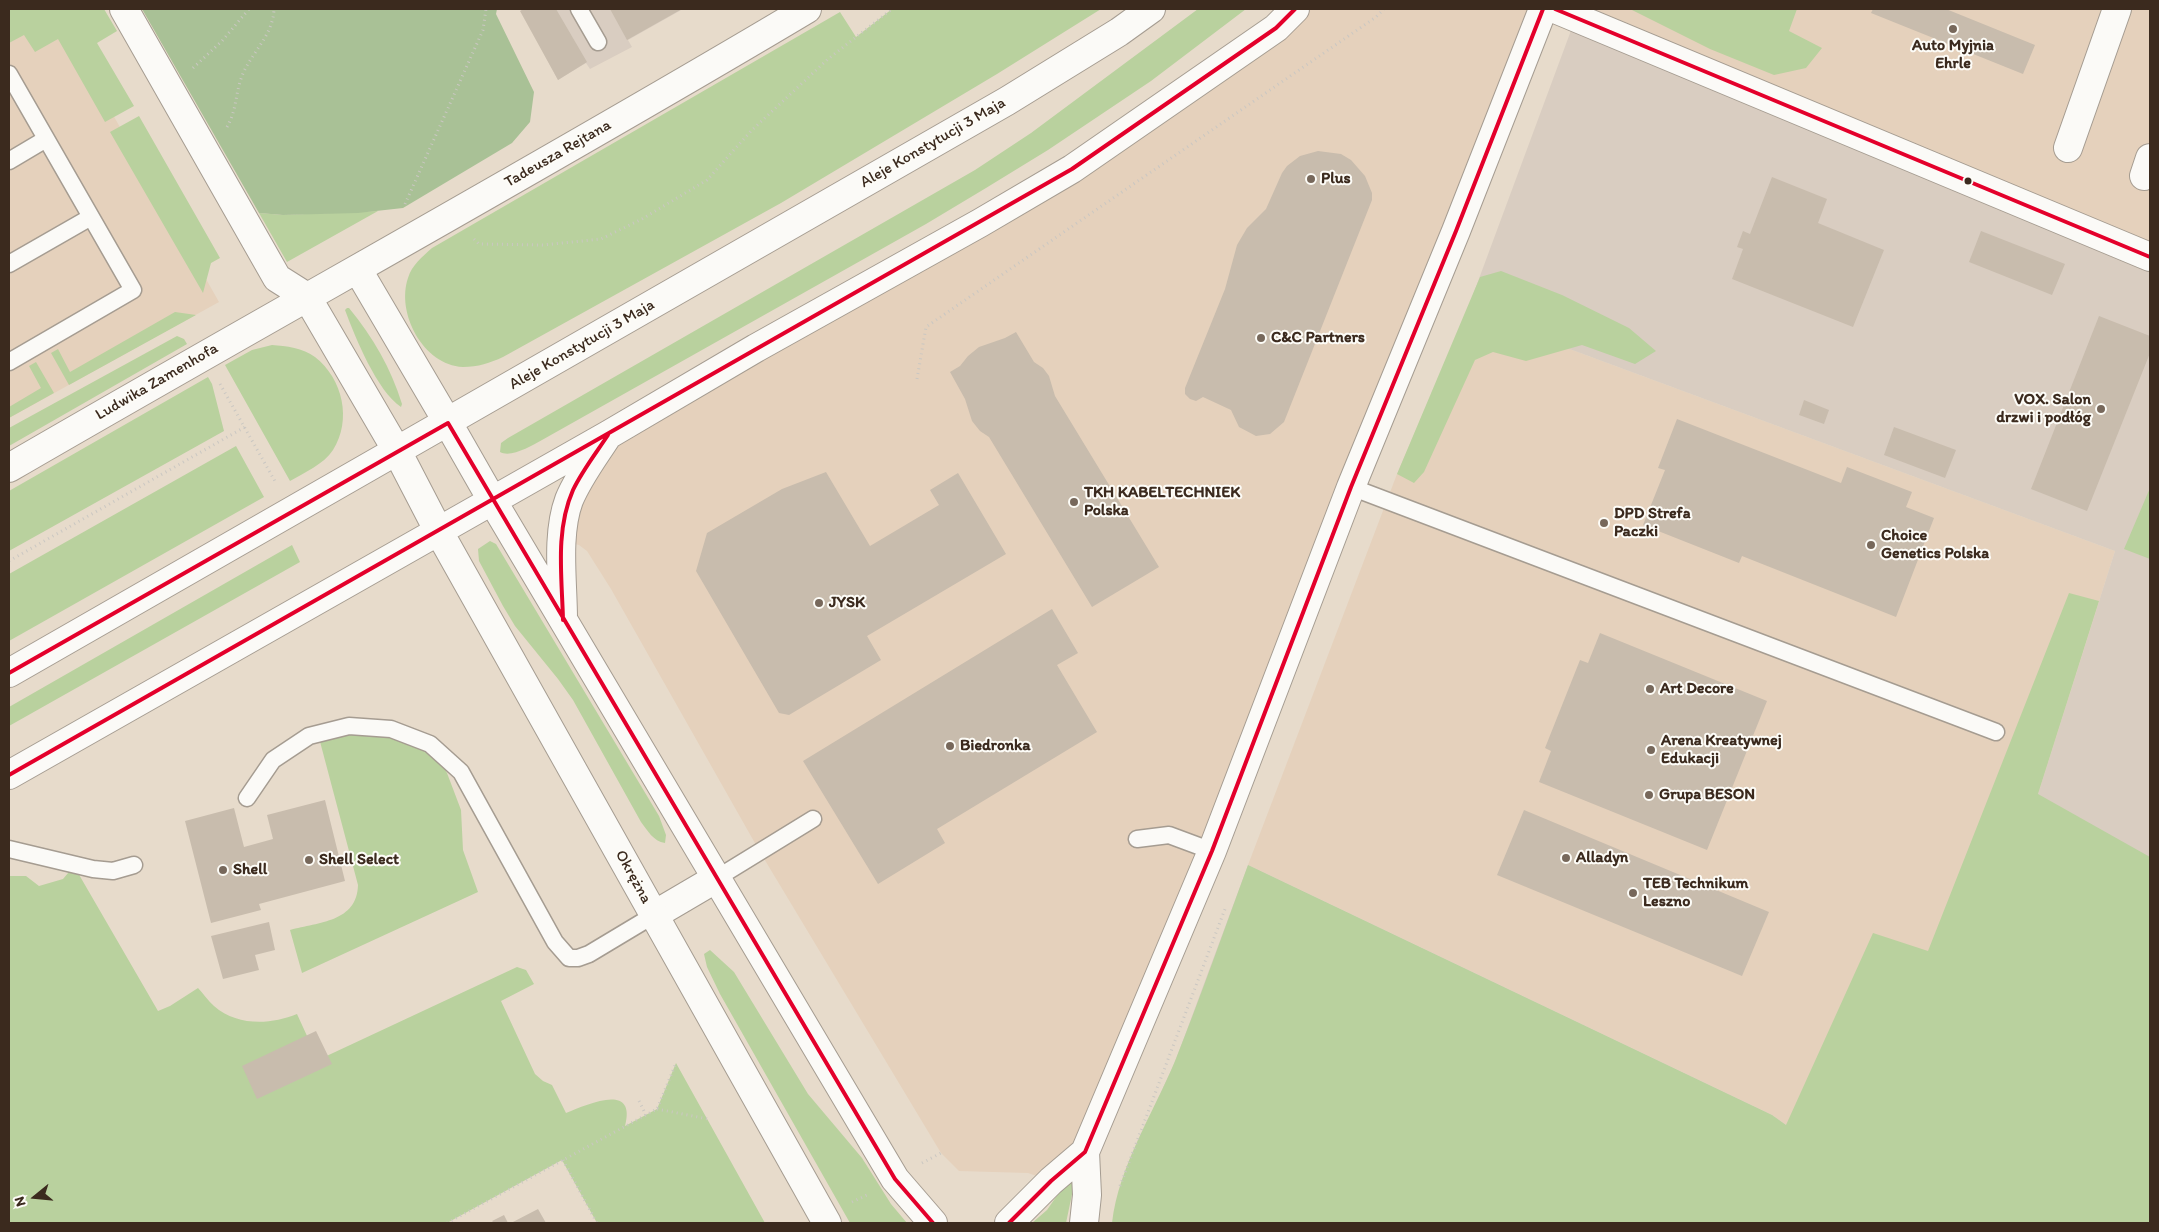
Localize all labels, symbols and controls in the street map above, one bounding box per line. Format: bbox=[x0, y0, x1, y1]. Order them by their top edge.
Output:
marker: Auto Myjnia Ehrle bbox=[1947, 23, 1959, 35]
place label: Auto Myjnia Ehrle bbox=[1912, 36, 1994, 74]
street label: Aleje Konstytucji 3 Maja bbox=[857, 94, 1009, 192]
street label: Tadeusza Rejtana bbox=[501, 116, 615, 192]
place label: Plus bbox=[1321, 169, 1351, 189]
marker: Plus bbox=[1305, 173, 1317, 185]
unlabelled marker bbox=[1963, 176, 1973, 186]
street label: Aleje Konstytucji 3 Maja bbox=[506, 296, 658, 394]
place label: C&C Partners bbox=[1271, 328, 1365, 348]
marker: C&C Partners bbox=[1255, 332, 1267, 344]
street label: Ludwika Zamenhofa bbox=[92, 339, 222, 425]
place label: VOX. Salon drzwi i podłóg bbox=[1996, 390, 2091, 428]
marker: VOX. Salon drzwi i podłóg bbox=[2095, 403, 2107, 415]
place label: TKH KABELTECHNIEK Polska bbox=[1084, 483, 1240, 521]
marker: TKH KABELTECHNIEK Polska bbox=[1068, 496, 1080, 508]
place label: DPD Strefa Paczki bbox=[1614, 504, 1691, 542]
marker: DPD Strefa Paczki bbox=[1598, 517, 1610, 529]
place label: Choice Genetics Polska bbox=[1881, 526, 1989, 564]
marker: Choice Genetics Polska bbox=[1865, 539, 1877, 551]
place label: JYSK bbox=[829, 593, 865, 613]
marker: JYSK bbox=[813, 597, 825, 609]
place label: Art Decore bbox=[1660, 679, 1734, 699]
marker: Art Decore bbox=[1644, 683, 1656, 695]
place label: Arena Kreatywnej Edukacji bbox=[1661, 731, 1782, 769]
place label: Biedronka bbox=[960, 736, 1031, 756]
marker: Biedronka bbox=[944, 740, 956, 752]
marker: Arena Kreatywnej Edukacji bbox=[1645, 744, 1657, 756]
place label: Grupa BESON bbox=[1659, 785, 1755, 805]
marker: Grupa BESON bbox=[1643, 789, 1655, 801]
street label: Okrężna bbox=[610, 847, 656, 907]
place label: Alladyn bbox=[1576, 848, 1628, 868]
place label: Shell Select bbox=[319, 850, 399, 870]
marker: Alladyn bbox=[1560, 852, 1572, 864]
marker: Shell Select bbox=[303, 854, 315, 866]
place label: Shell bbox=[233, 860, 267, 880]
marker: Shell bbox=[217, 864, 229, 876]
place label: TEB Technikum Leszno bbox=[1643, 874, 1748, 912]
marker: TEB Technikum Leszno bbox=[1627, 887, 1639, 899]
north arrow bbox=[10, 1172, 60, 1222]
text: N bbox=[11, 1195, 30, 1209]

